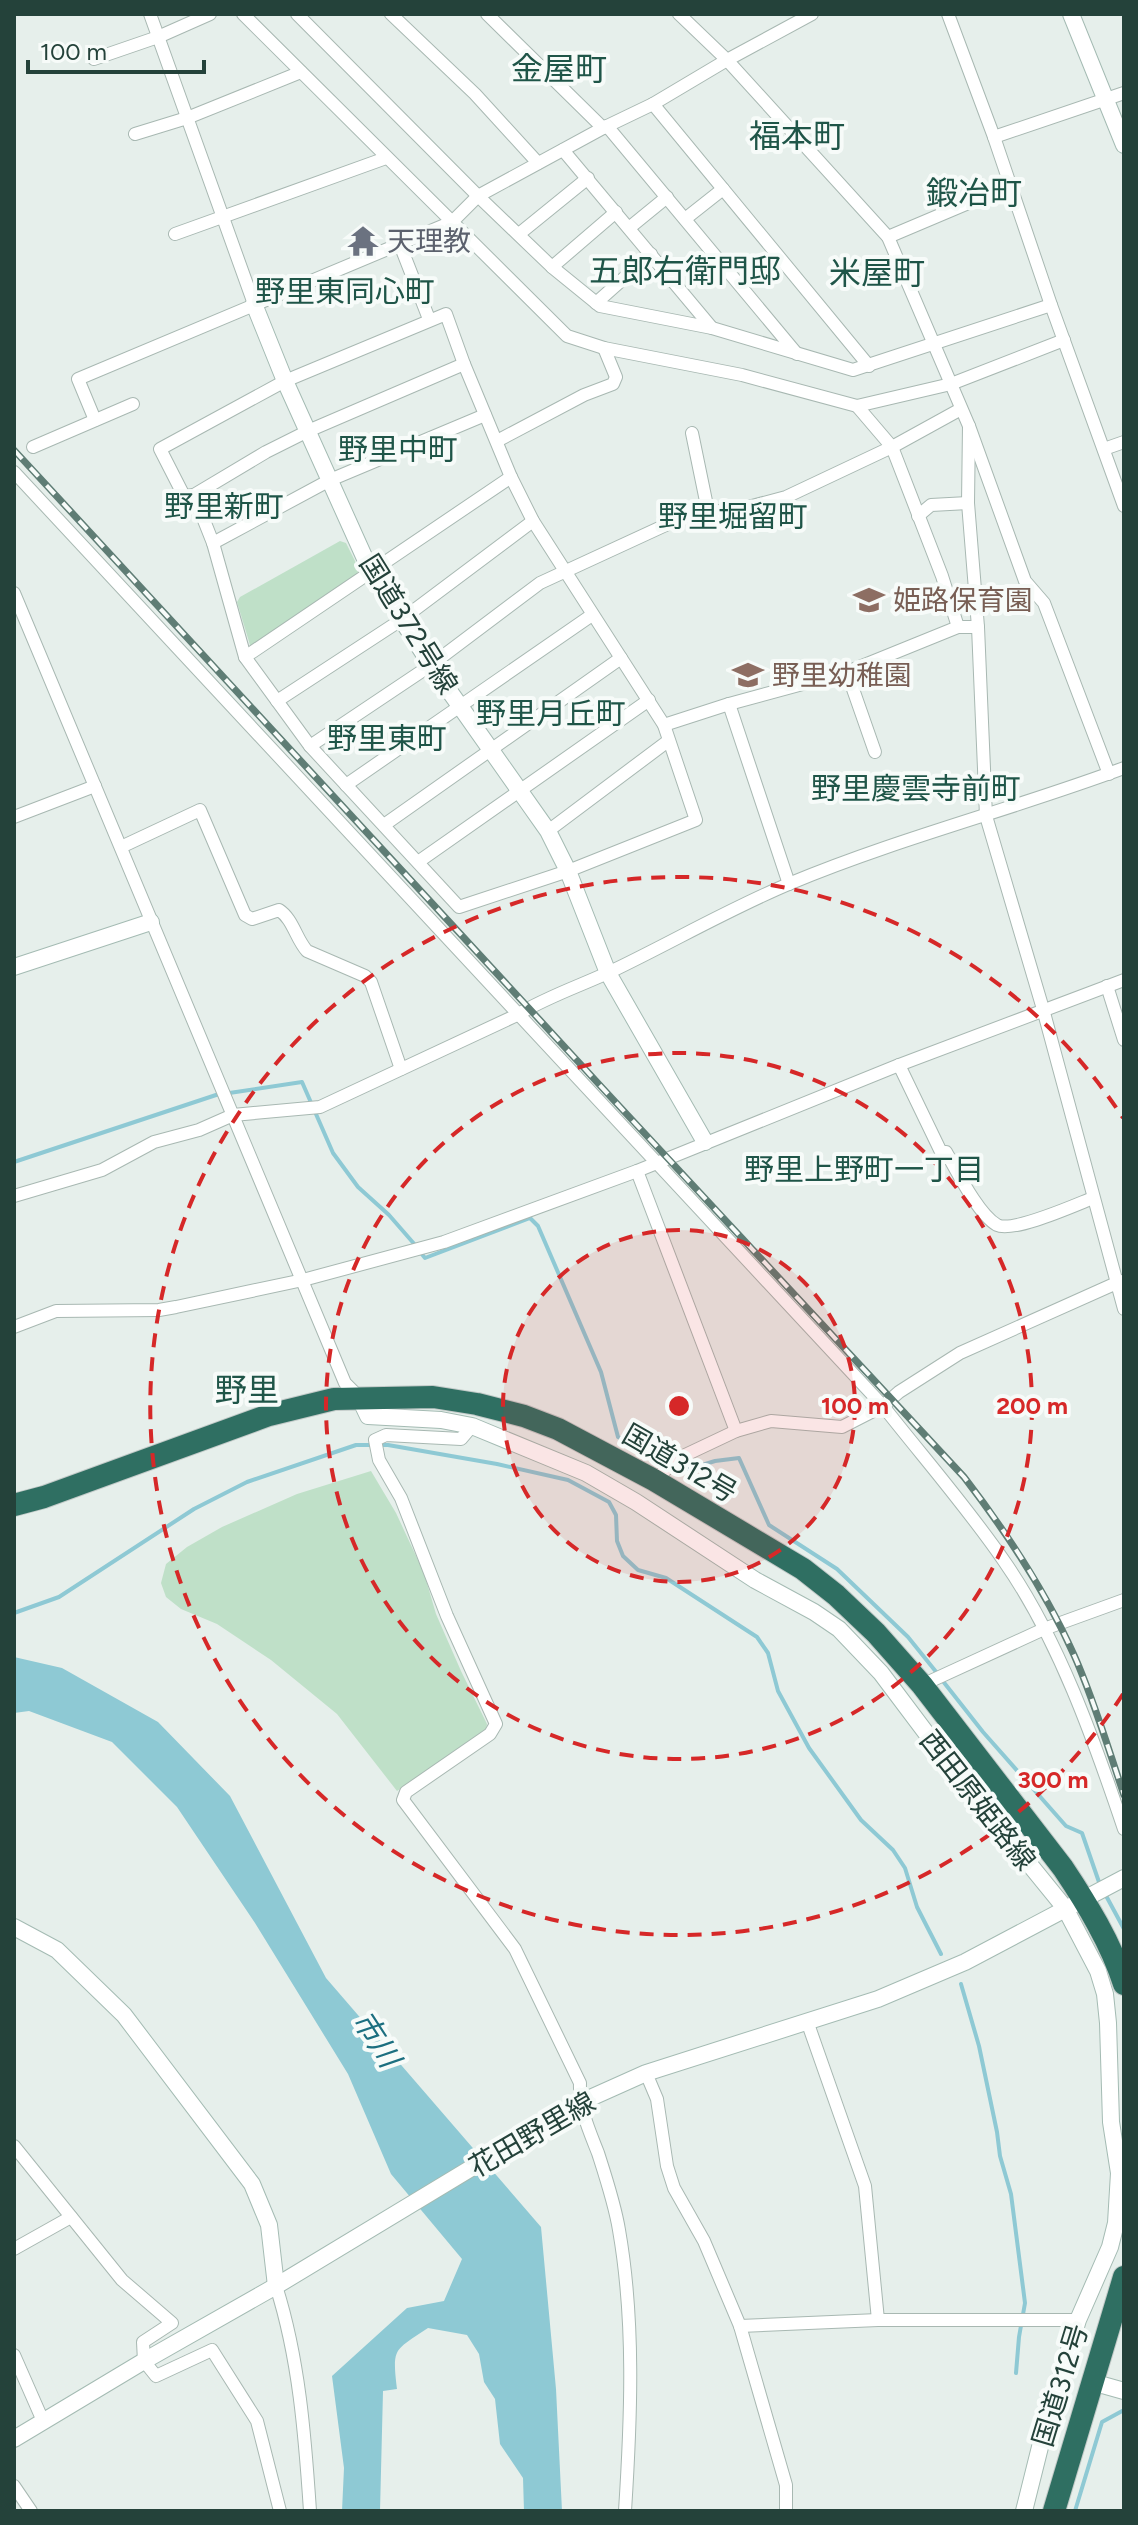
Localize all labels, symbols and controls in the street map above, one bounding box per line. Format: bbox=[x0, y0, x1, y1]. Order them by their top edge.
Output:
scale bar bbox=[28, 24, 204, 74]
text: 100 m bbox=[40, 37, 107, 66]
district label: 金屋町 bbox=[511, 50, 607, 88]
district label: 福本町 bbox=[749, 117, 845, 155]
district label: 鍛冶町 bbox=[926, 174, 1022, 212]
temple icon: 天理教 bbox=[346, 224, 380, 258]
place label: 天理教 bbox=[387, 224, 471, 258]
district label: 五郎右衛門邸 bbox=[589, 252, 781, 290]
district label: 米屋町 bbox=[829, 254, 925, 292]
district label: 野里東同心町 bbox=[255, 273, 435, 310]
district label: 野里中町 bbox=[338, 431, 458, 468]
district label: 野里新町 bbox=[164, 488, 284, 525]
district label: 野里堀留町 bbox=[658, 498, 808, 535]
street label: 国道372号線 bbox=[353, 548, 465, 700]
school or university icon: 姫路保育園 bbox=[852, 583, 886, 617]
place label: 姫路保育園 bbox=[893, 583, 1033, 617]
school or university icon: 野里幼稚園 bbox=[731, 658, 765, 692]
place label: 野里幼稚園 bbox=[772, 658, 912, 692]
district label: 野里月丘町 bbox=[476, 695, 626, 732]
district label: 野里東町 bbox=[327, 720, 447, 757]
district label: 野里慶雲寺前町 bbox=[811, 770, 1021, 807]
district label: 野里上野町一丁目 bbox=[744, 1151, 984, 1188]
district label: 野里 bbox=[215, 1371, 279, 1409]
text: 100 m bbox=[821, 1391, 889, 1420]
text: 200 m bbox=[996, 1391, 1068, 1420]
centre of rings bbox=[665, 1392, 693, 1420]
street label: 国道312号 bbox=[617, 1417, 743, 1509]
street label: 西田原姫路線 bbox=[913, 1723, 1043, 1877]
text: 300 m bbox=[1017, 1765, 1089, 1794]
water label: 市川 bbox=[345, 2003, 410, 2076]
street label: 花田野里線 bbox=[463, 2084, 601, 2184]
street label: 国道312号 bbox=[1025, 2320, 1095, 2450]

